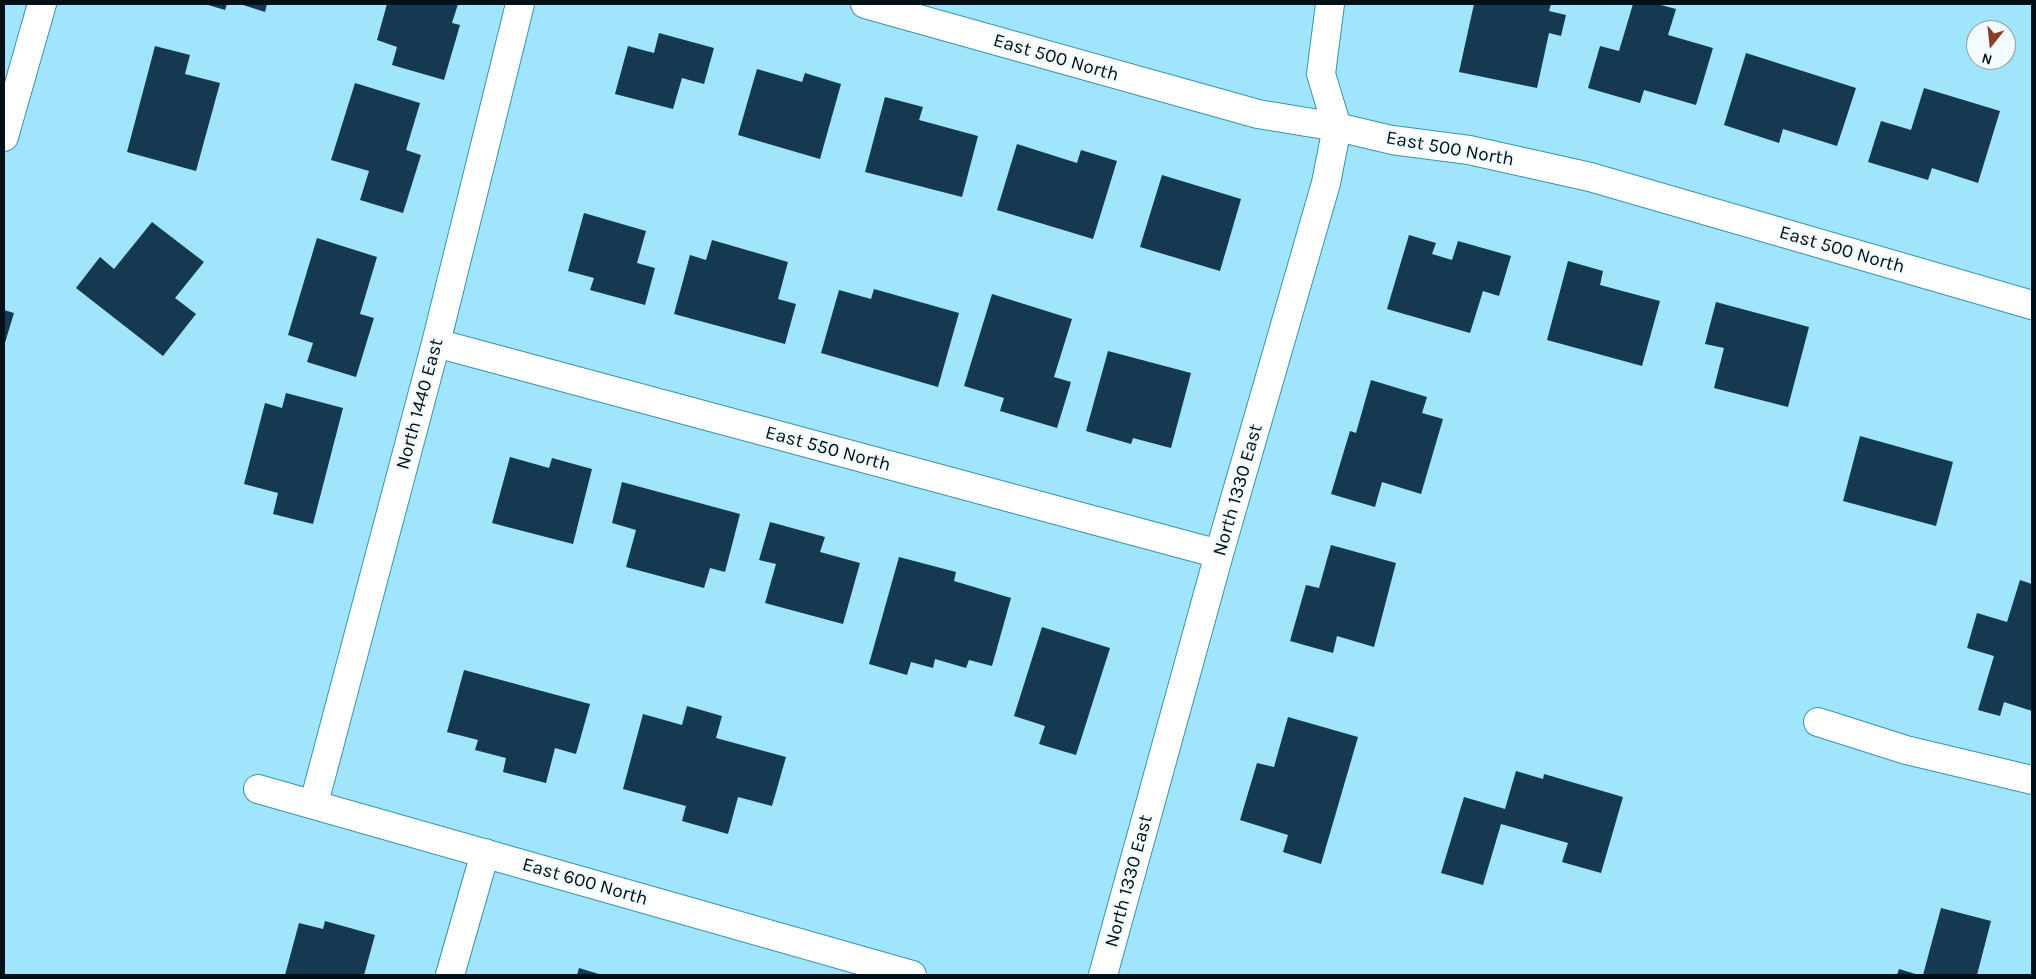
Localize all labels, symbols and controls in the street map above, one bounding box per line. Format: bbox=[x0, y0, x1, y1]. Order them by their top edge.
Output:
north arrow bbox=[1966, 20, 2016, 70]
street label: East 500 North bbox=[991, 29, 1121, 87]
text: N bbox=[1980, 49, 1994, 68]
street label: East 500 North bbox=[1384, 127, 1516, 171]
street label: East 500 North bbox=[1777, 221, 1907, 279]
street label: North 1440 East bbox=[392, 336, 448, 472]
street label: East 550 North bbox=[763, 421, 893, 477]
street label: North 1330 East bbox=[1208, 421, 1268, 559]
street label: North 1330 East bbox=[1100, 812, 1158, 950]
street label: East 600 North bbox=[520, 853, 650, 911]

